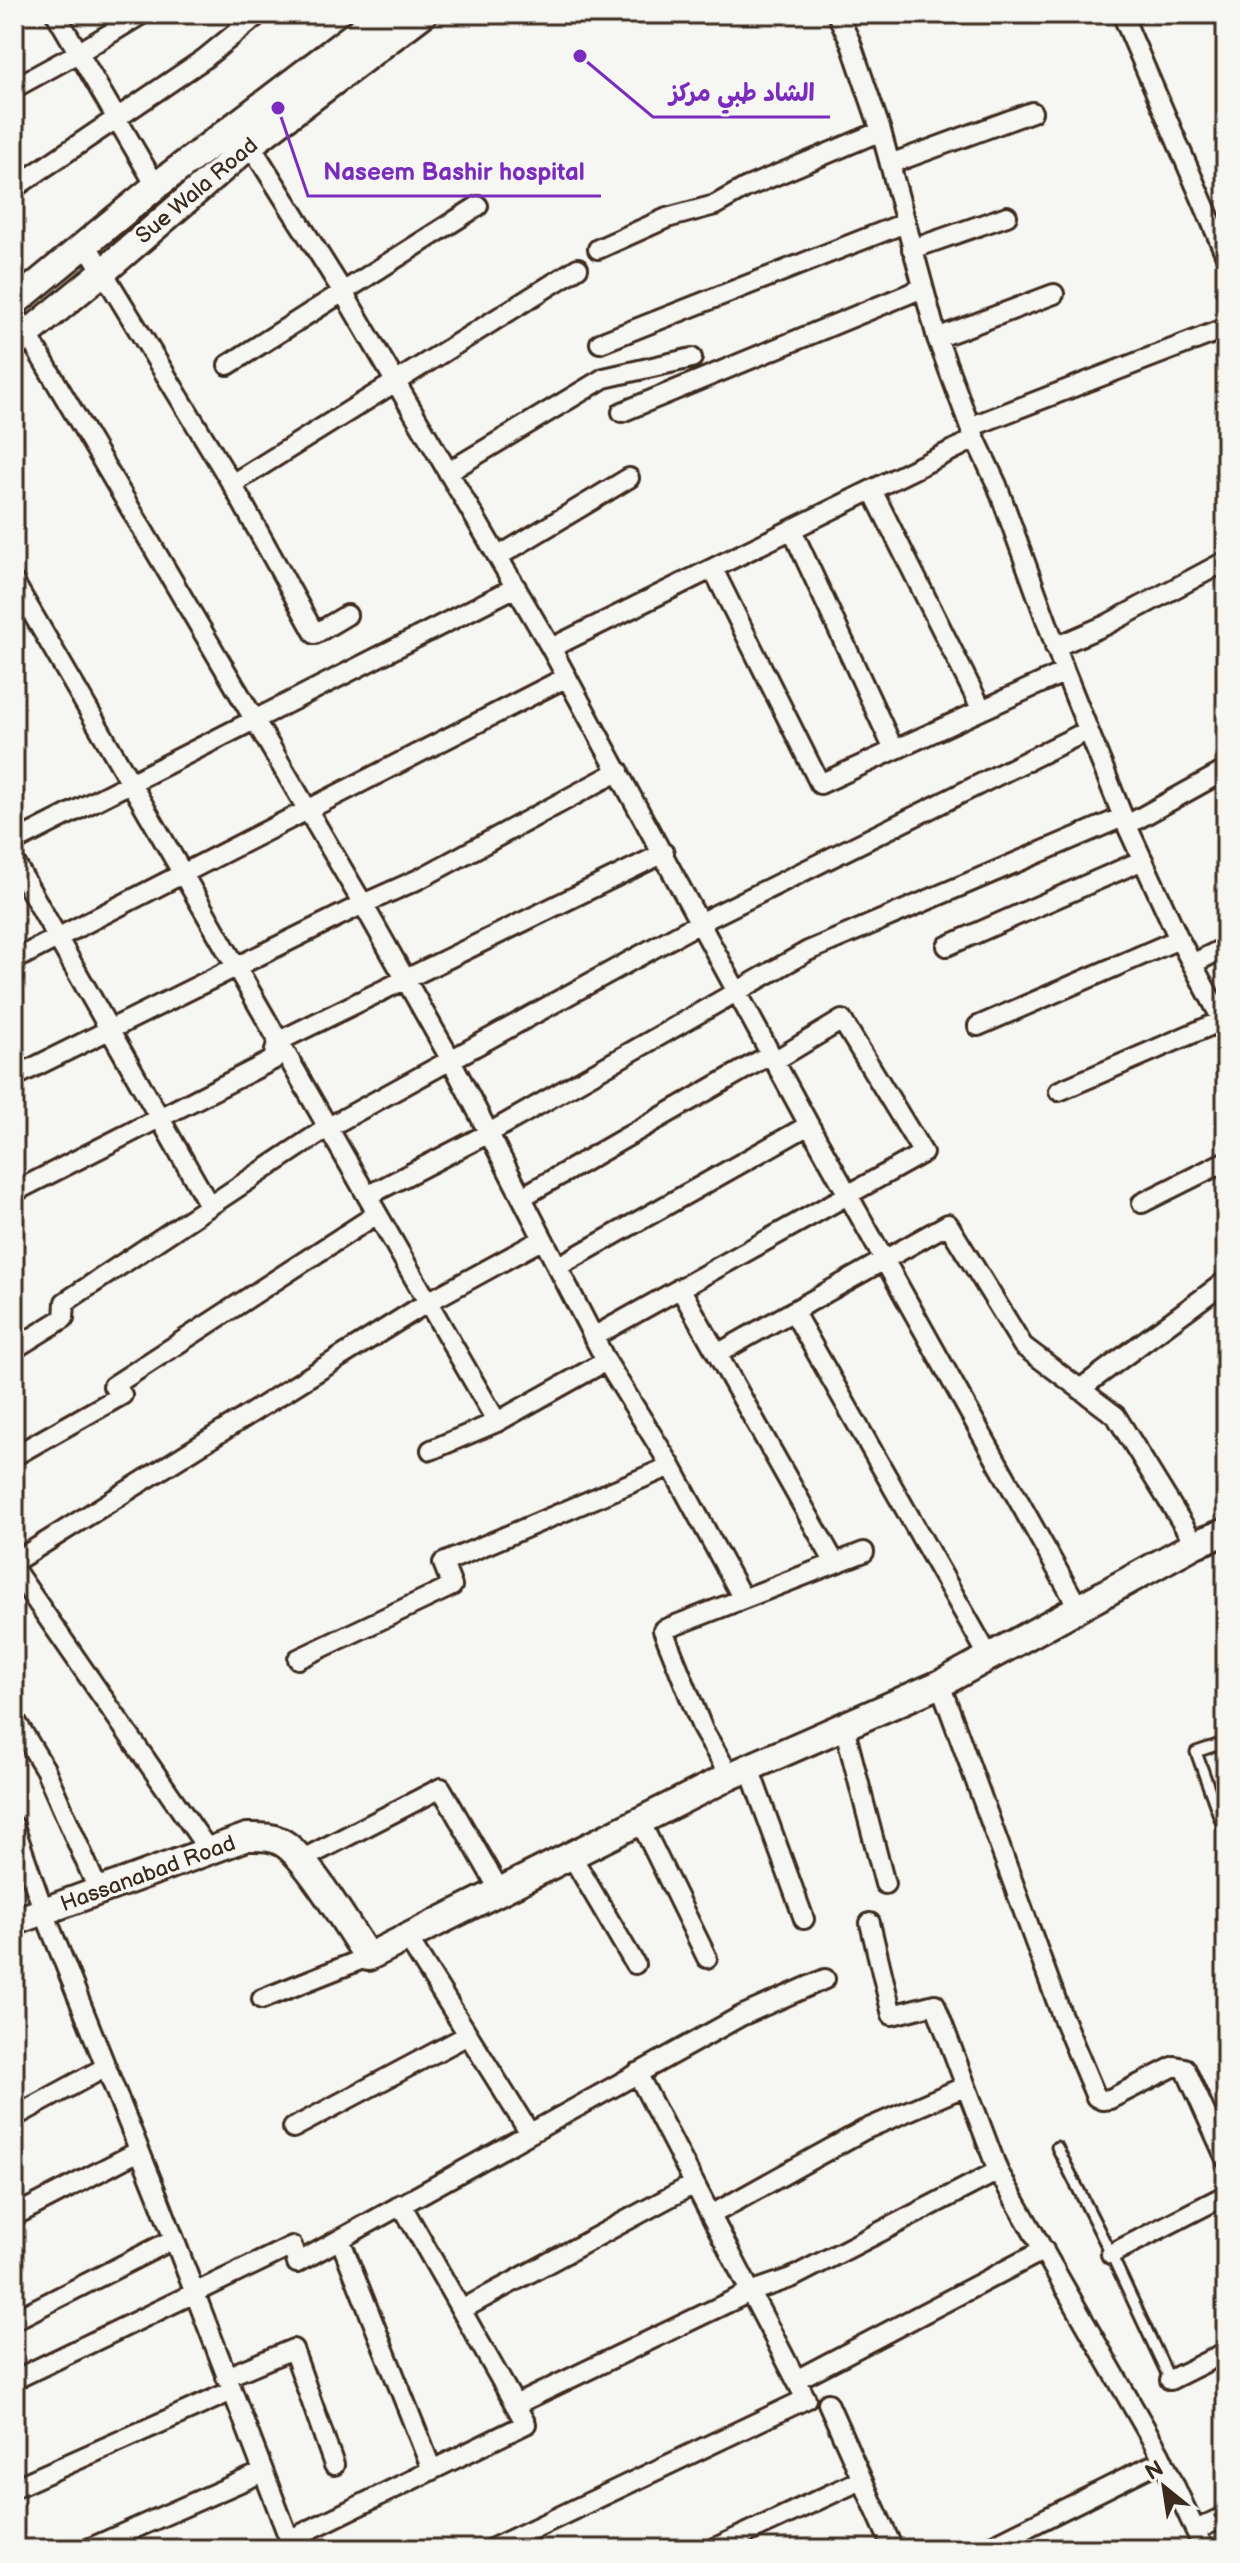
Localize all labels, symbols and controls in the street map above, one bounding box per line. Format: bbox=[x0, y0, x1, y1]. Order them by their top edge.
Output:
callout: الشاد طبي مرکز bbox=[653, 69, 830, 117]
text: الشاد طبي مرکز bbox=[667, 79, 815, 114]
street label: Sue Wala Road bbox=[130, 132, 264, 250]
callout: Naseem Bashir hospital bbox=[308, 148, 601, 196]
text: Naseem Bashir hospital bbox=[323, 158, 585, 187]
street label: Hassanabad Road bbox=[57, 1830, 239, 1918]
north arrow bbox=[1124, 2447, 1204, 2527]
text: N bbox=[1141, 2455, 1169, 2487]

